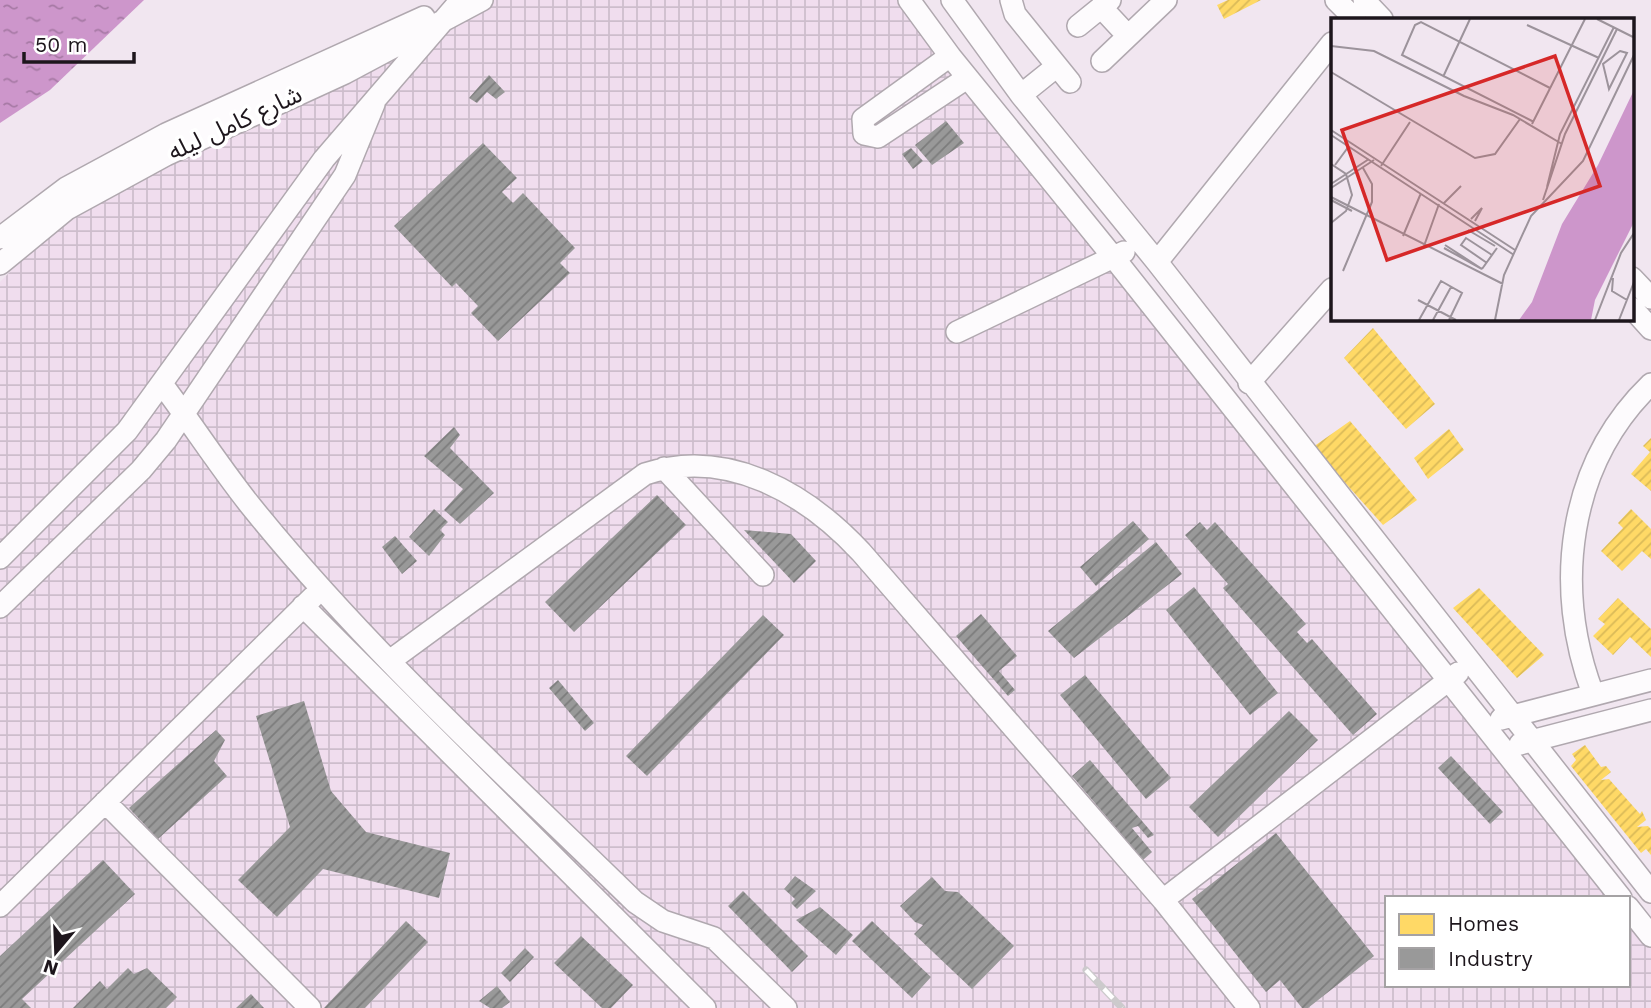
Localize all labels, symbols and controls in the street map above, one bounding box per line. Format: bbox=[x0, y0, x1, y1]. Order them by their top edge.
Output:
inset map bbox=[1331, 18, 1634, 320]
scale bar bbox=[24, 21, 135, 65]
text: 50 m bbox=[35, 32, 87, 57]
street label: شارع كامل ليله bbox=[164, 80, 308, 169]
legend bbox=[1385, 896, 1630, 987]
text: Homes bbox=[1448, 911, 1519, 936]
north arrow bbox=[21, 917, 91, 987]
text: Industry bbox=[1448, 946, 1533, 971]
text: N bbox=[40, 954, 61, 981]

